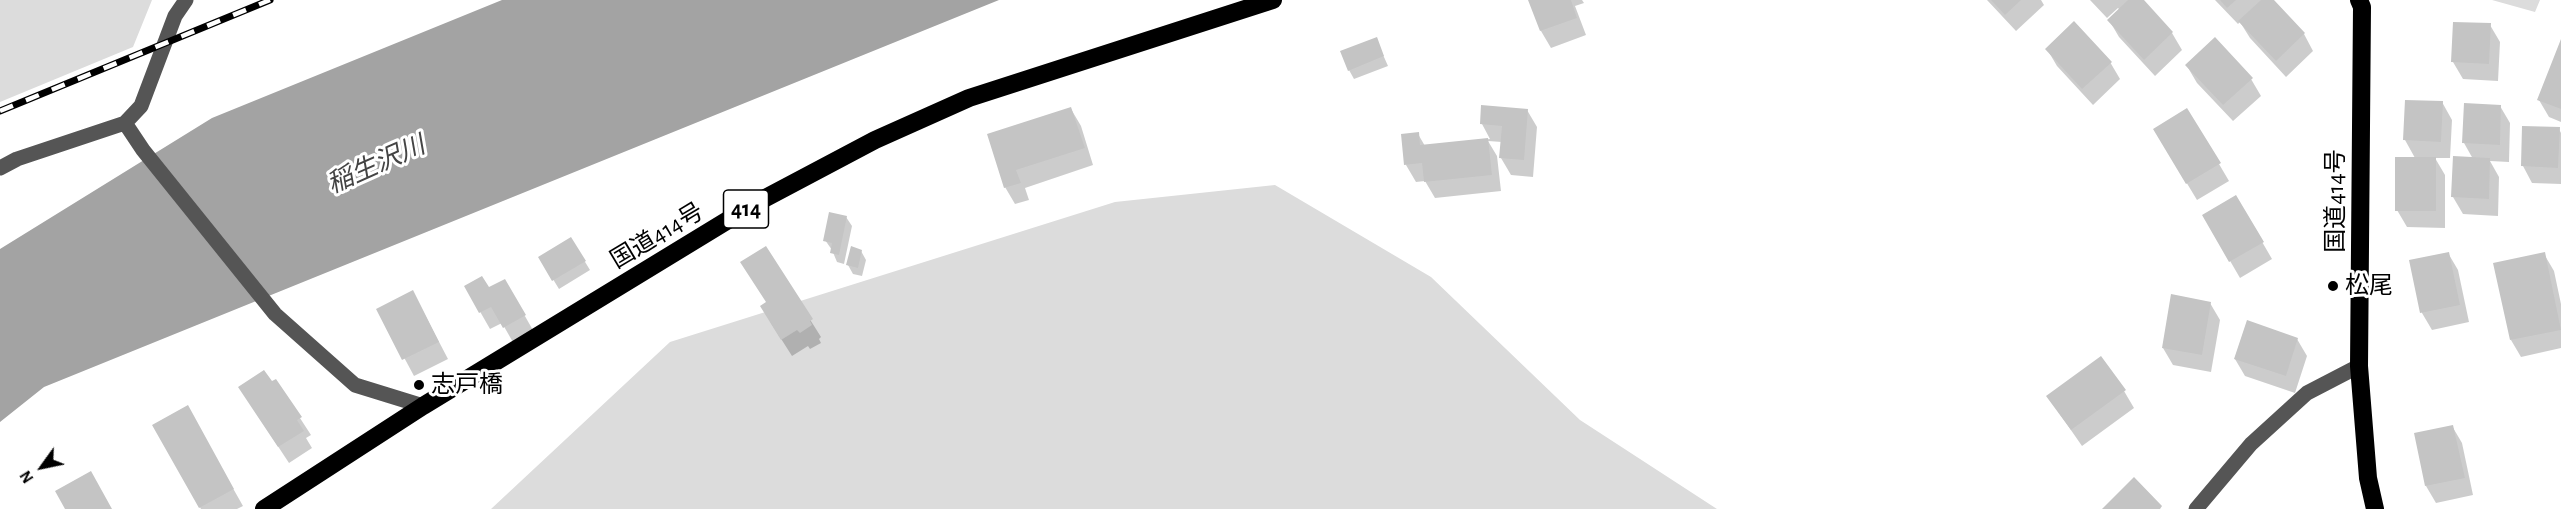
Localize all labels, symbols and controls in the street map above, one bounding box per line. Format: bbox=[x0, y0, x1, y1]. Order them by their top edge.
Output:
water label: 稲生沢川 bbox=[322, 130, 430, 200]
street label: 国道414号 bbox=[2322, 149, 2350, 253]
road number: 414 bbox=[724, 190, 768, 228]
street label: 国道414号 bbox=[605, 197, 709, 275]
place label: 松尾 bbox=[2345, 272, 2393, 300]
marker: 松尾 bbox=[2326, 279, 2340, 293]
place label: 志戸橋 bbox=[431, 371, 503, 399]
marker: 志戸橋 bbox=[412, 378, 426, 392]
north arrow bbox=[12, 437, 72, 497]
text: N bbox=[17, 468, 37, 486]

